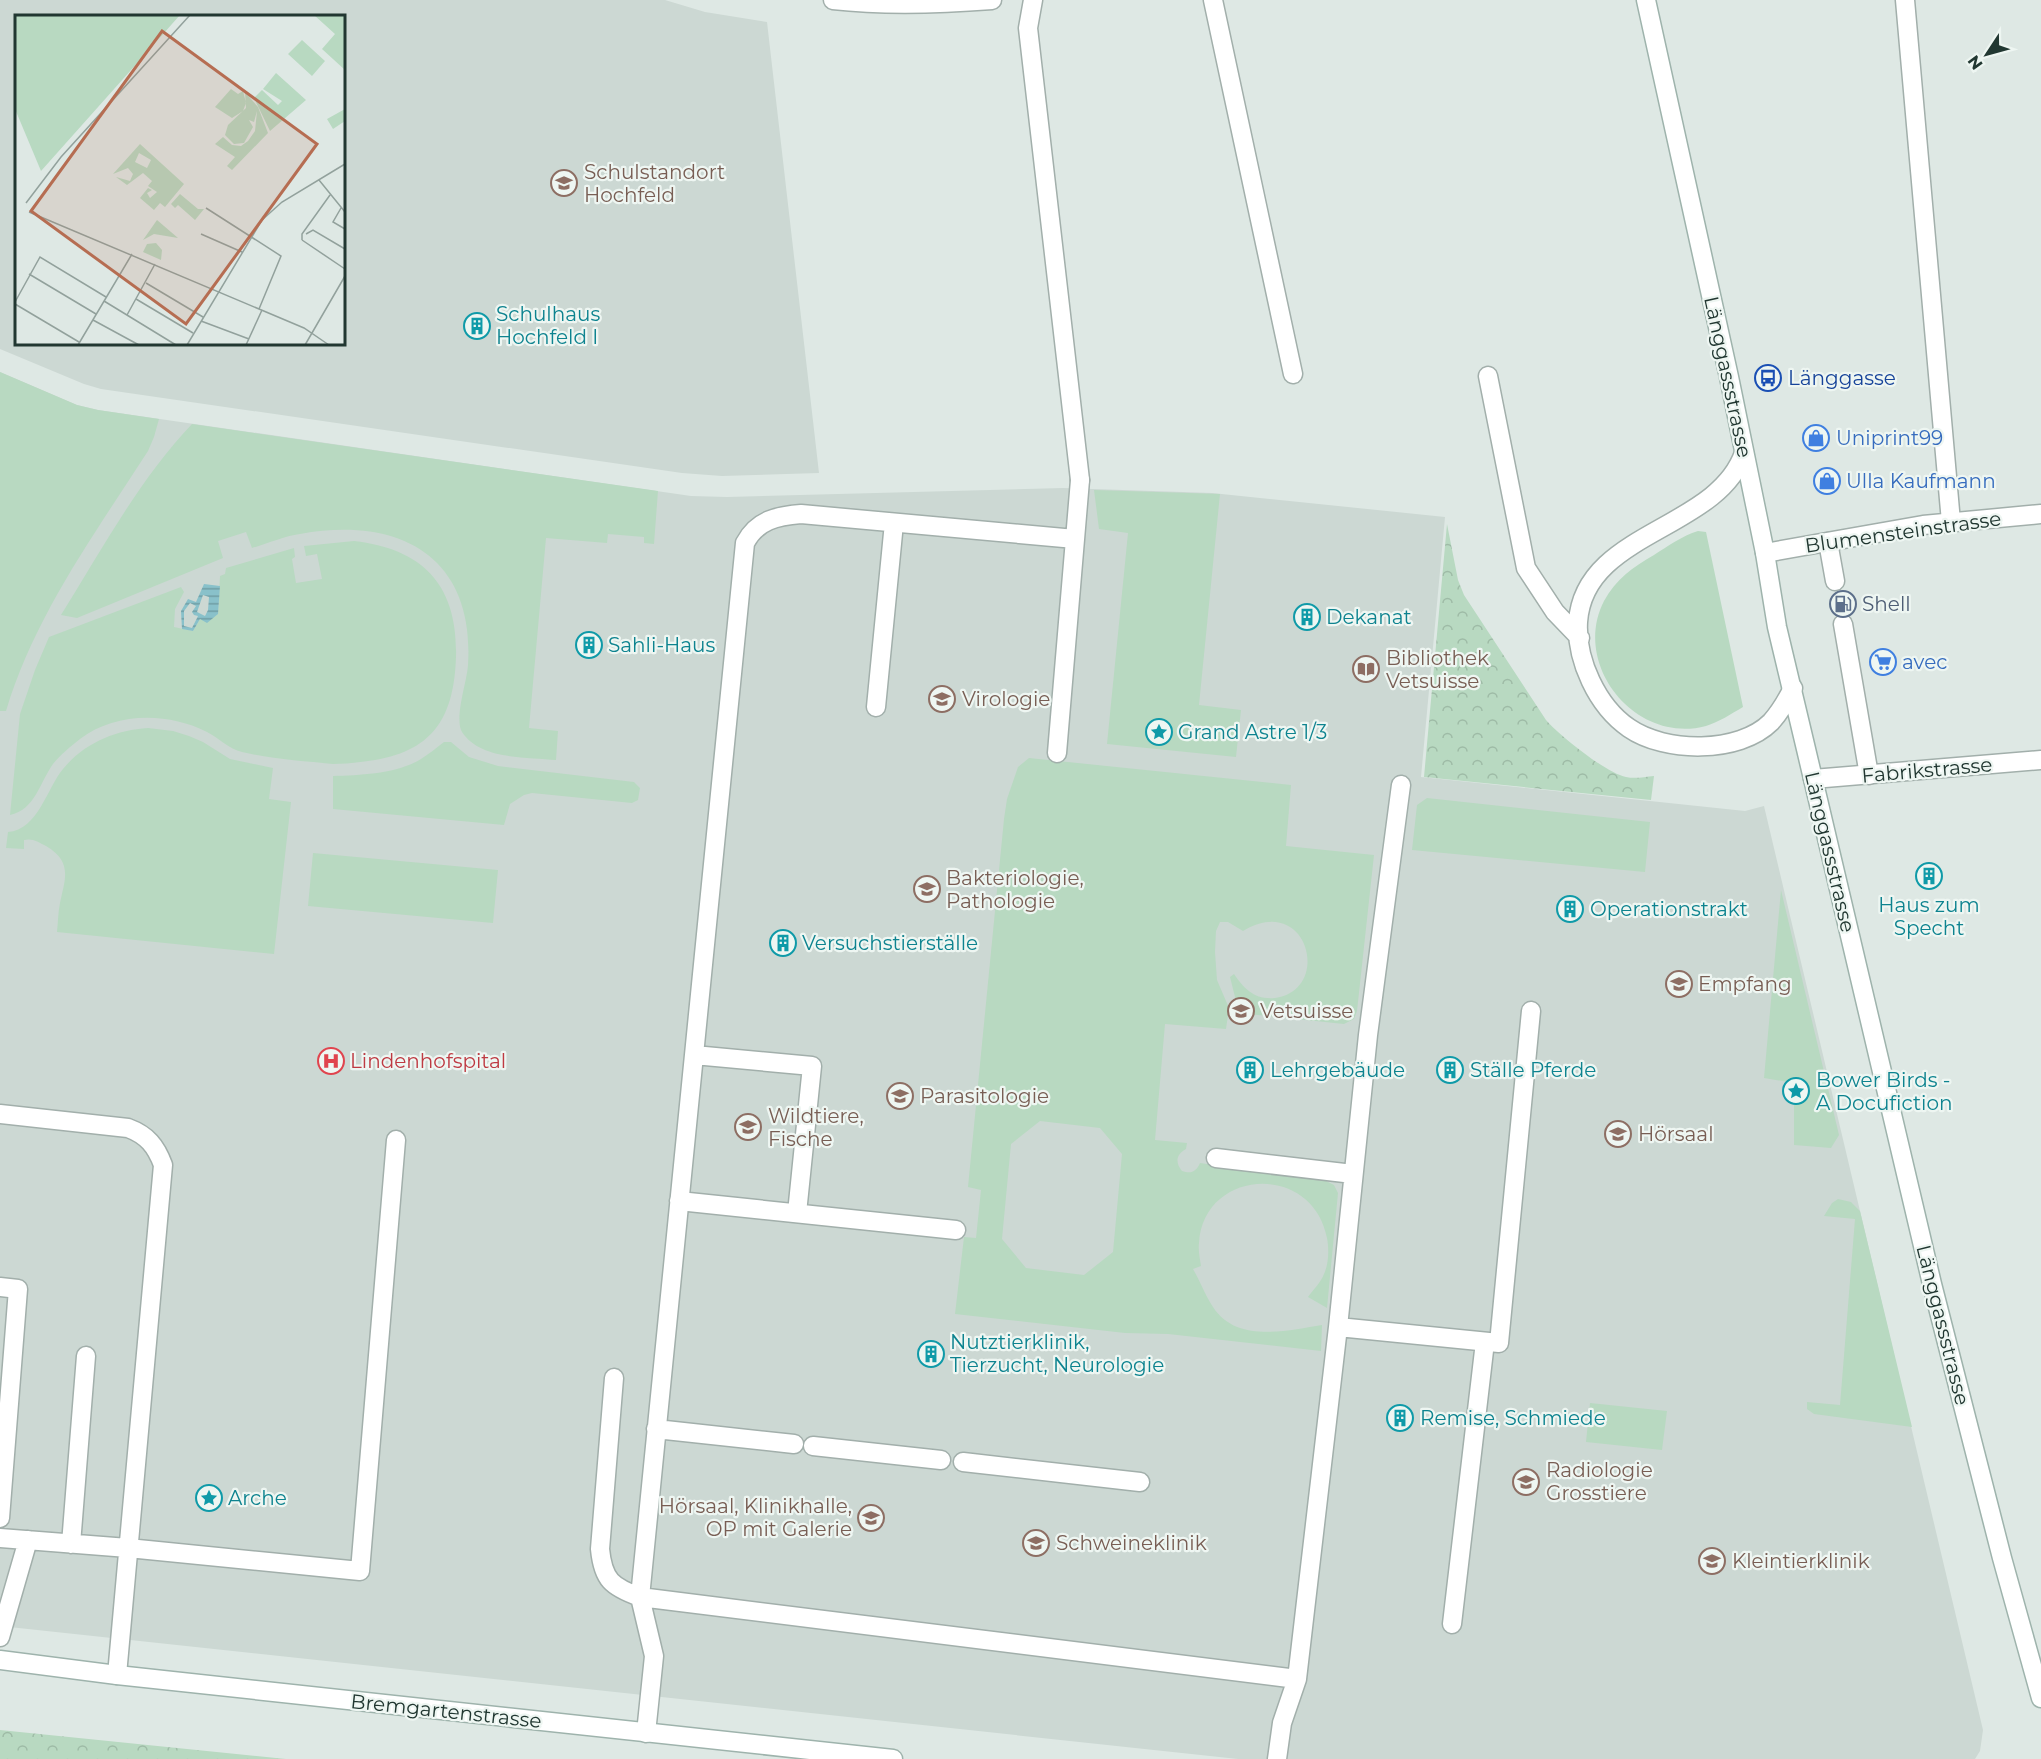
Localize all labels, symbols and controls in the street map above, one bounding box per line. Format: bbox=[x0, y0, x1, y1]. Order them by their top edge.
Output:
inset map bbox=[15, 15, 345, 345]
north arrow bbox=[1957, 24, 2017, 84]
text: N bbox=[1964, 52, 1987, 73]
place label: Schulstandort Hochfeld bbox=[584, 160, 725, 207]
school or university icon: Schulstandort Hochfeld bbox=[549, 168, 579, 198]
street label: Länggassstrasse bbox=[1699, 294, 1757, 460]
place label: Schulhaus Hochfeld I bbox=[496, 302, 601, 349]
building icon: Schulhaus Hochfeld I bbox=[462, 311, 492, 341]
bus stop icon: Länggasse bbox=[1753, 363, 1783, 393]
place label: Länggasse bbox=[1788, 366, 1896, 390]
shop icon: Uniprint99 bbox=[1801, 423, 1831, 453]
place label: Uniprint99 bbox=[1836, 426, 1943, 450]
shop icon: Ulla Kaufmann bbox=[1812, 466, 1842, 496]
place label: Ulla Kaufmann bbox=[1846, 469, 1996, 493]
street label: Blumensteinstrasse bbox=[1803, 506, 2003, 558]
fuel station icon: Shell bbox=[1828, 589, 1858, 619]
place label: Shell bbox=[1862, 592, 1911, 616]
building icon: Dekanat bbox=[1292, 602, 1322, 632]
place label: Dekanat bbox=[1326, 605, 1412, 629]
building icon: Sahli-Haus bbox=[574, 630, 604, 660]
place label: Sahli-Haus bbox=[608, 633, 716, 657]
place label: Bibliothek Vetsuisse bbox=[1386, 646, 1489, 693]
supermarket icon: avec bbox=[1868, 647, 1898, 677]
place label: avec bbox=[1902, 650, 1947, 674]
library icon: Bibliothek Vetsuisse bbox=[1351, 654, 1381, 684]
school or university icon: Virologie bbox=[927, 684, 957, 714]
place label: Virologie bbox=[962, 687, 1050, 711]
place icon: Grand Astre 1/3 bbox=[1144, 717, 1174, 747]
place label: Grand Astre 1/3 bbox=[1178, 720, 1327, 744]
street label: Fabrikstrasse bbox=[1861, 752, 1993, 788]
street label: Länggassstrasse bbox=[1800, 769, 1860, 935]
building icon: Haus zum Specht bbox=[1914, 861, 1944, 891]
place label: Bakteriologie, Pathologie bbox=[946, 866, 1084, 913]
school or university icon: Bakteriologie, Pathologie bbox=[912, 874, 942, 904]
place label: Haus zum Specht bbox=[1878, 893, 1980, 940]
building icon: Operationstrakt bbox=[1555, 894, 1585, 924]
place label: Operationstrakt bbox=[1590, 897, 1748, 921]
building icon: Versuchstierställe bbox=[768, 928, 798, 958]
place label: Versuchstierställe bbox=[802, 931, 978, 955]
school or university icon: Empfang bbox=[1664, 969, 1694, 999]
place label: Empfang bbox=[1698, 972, 1792, 996]
school or university icon: Vetsuisse bbox=[1226, 996, 1256, 1026]
place label: Vetsuisse bbox=[1260, 999, 1353, 1023]
hospital icon: Lindenhofspital bbox=[316, 1046, 346, 1076]
place label: Lindenhofspital bbox=[350, 1049, 506, 1073]
building icon: Lehrgebäude bbox=[1235, 1055, 1265, 1085]
building icon: Ställe Pferde bbox=[1435, 1055, 1465, 1085]
place label: Lehrgebäude bbox=[1270, 1058, 1405, 1082]
place label: Ställe Pferde bbox=[1470, 1058, 1596, 1082]
place label: Bower Birds - A Docufiction bbox=[1816, 1068, 1952, 1115]
place icon: Bower Birds - A Docufiction bbox=[1781, 1076, 1811, 1106]
school or university icon: Parasitologie bbox=[885, 1081, 915, 1111]
place label: Parasitologie bbox=[920, 1084, 1049, 1108]
place label: Wildtiere, Fische bbox=[768, 1104, 864, 1151]
school or university icon: Wildtiere, Fische bbox=[733, 1112, 763, 1142]
school or university icon: Hörsaal bbox=[1603, 1119, 1633, 1149]
place label: Hörsaal bbox=[1638, 1122, 1714, 1146]
street label: Länggassstrasse bbox=[1911, 1242, 1975, 1408]
place label: Nutztierklinik, Tierzucht, Neurologie bbox=[950, 1330, 1164, 1377]
building icon: Nutztierklinik, Tierzucht, Neurologie bbox=[916, 1339, 946, 1369]
building icon: Remise, Schmiede bbox=[1385, 1403, 1415, 1433]
place label: Remise, Schmiede bbox=[1420, 1406, 1606, 1430]
place label: Radiologie Grosstiere bbox=[1546, 1458, 1653, 1505]
school or university icon: Radiologie Grosstiere bbox=[1511, 1467, 1541, 1497]
place icon: Arche bbox=[194, 1483, 224, 1513]
place label: Arche bbox=[228, 1486, 287, 1510]
place label: Hörsaal, Klinikhalle, OP mit Galerie bbox=[659, 1494, 852, 1541]
school or university icon: Hörsaal, Klinikhalle, OP mit Galerie bbox=[856, 1503, 886, 1533]
school or university icon: Schweineklinik bbox=[1021, 1528, 1051, 1558]
place label: Schweineklinik bbox=[1056, 1531, 1207, 1555]
school or university icon: Kleintierklinik bbox=[1697, 1546, 1727, 1576]
place label: Kleintierklinik bbox=[1732, 1549, 1870, 1573]
street label: Bremgartenstrasse bbox=[349, 1689, 543, 1733]

